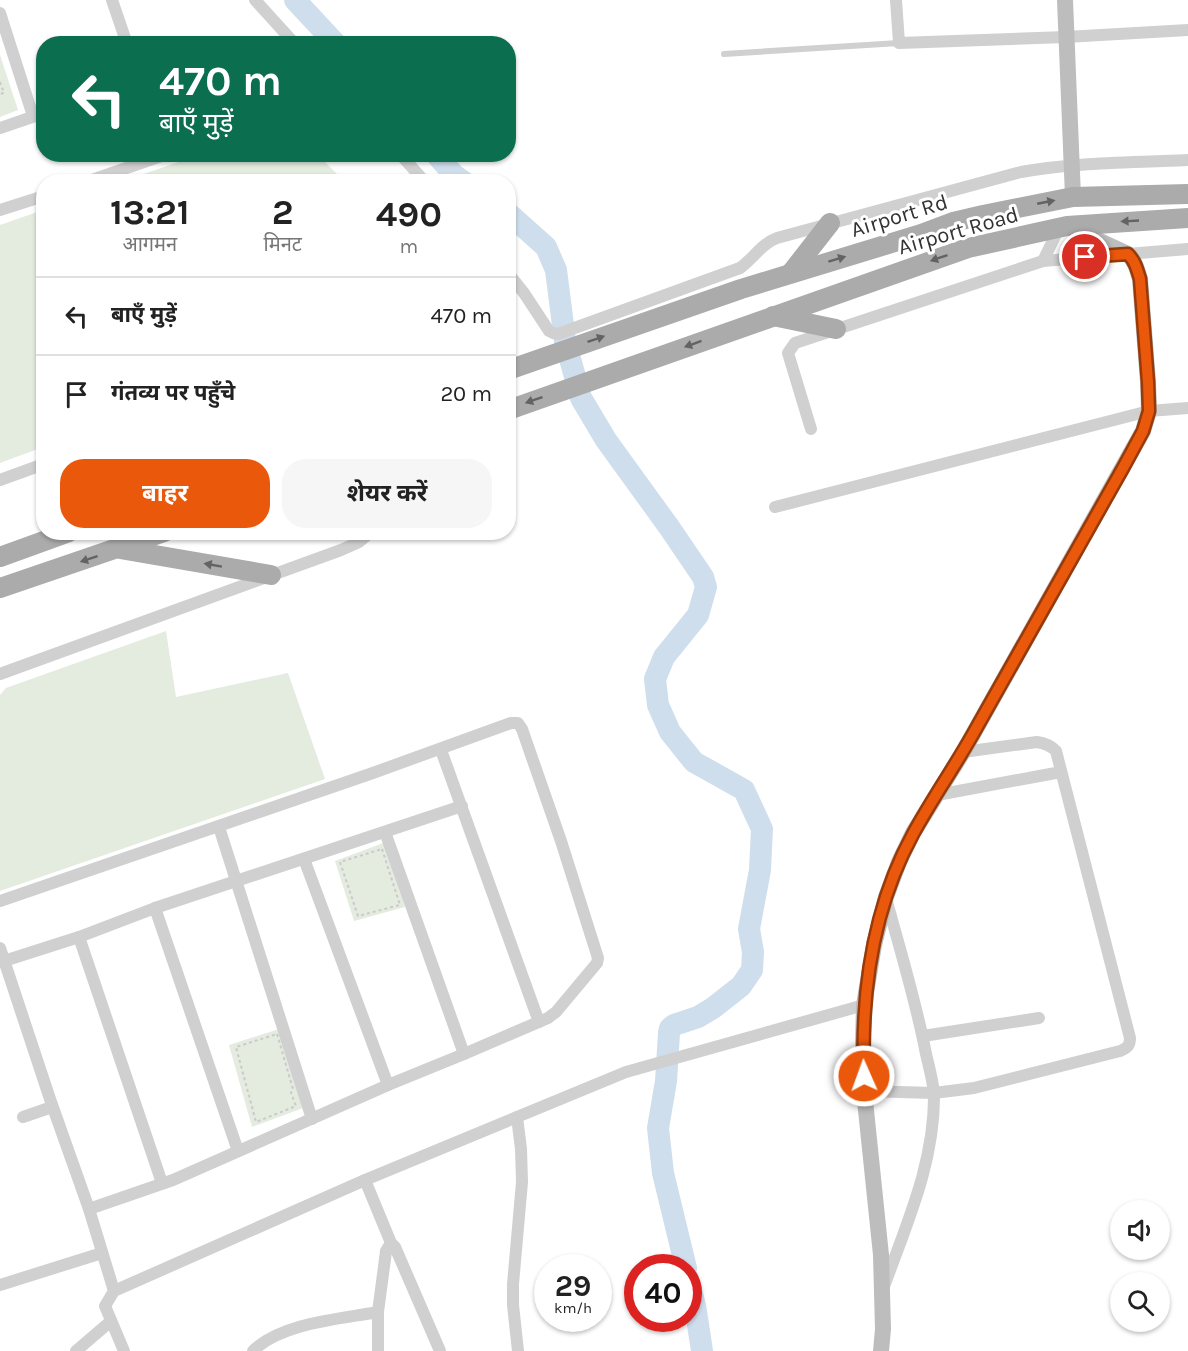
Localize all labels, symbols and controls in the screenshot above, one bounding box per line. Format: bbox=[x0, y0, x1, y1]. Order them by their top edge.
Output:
text: 470 m bbox=[159, 56, 282, 106]
icon: left bbox=[60, 60, 138, 138]
text: बाएँ मुड़ें bbox=[159, 107, 233, 139]
street label: Airport Rd bbox=[848, 189, 951, 243]
text: 13:21 bbox=[110, 191, 190, 233]
text: 2 bbox=[272, 191, 294, 233]
text: 490 bbox=[376, 193, 442, 235]
one-way arrow bbox=[1036, 197, 1055, 206]
street label: Airport Road bbox=[895, 201, 1022, 261]
one-way arrow bbox=[1120, 217, 1139, 226]
pin bbox=[1059, 231, 1110, 282]
text: आगमन bbox=[122, 233, 177, 256]
text: मिनट bbox=[264, 233, 302, 256]
text: m bbox=[400, 235, 418, 258]
icon: arrive bbox=[1068, 240, 1101, 273]
one-way arrow bbox=[829, 254, 847, 263]
one-way arrow bbox=[930, 254, 948, 264]
icon: left bbox=[60, 300, 93, 333]
text: बाएँ मुड़ें bbox=[111, 302, 177, 328]
text: 470 m bbox=[431, 303, 492, 329]
one-way arrow bbox=[588, 333, 606, 343]
one-way arrow bbox=[684, 340, 702, 350]
icon: arrive bbox=[60, 378, 93, 411]
text: गंतव्य पर पहुँचे bbox=[111, 380, 235, 406]
text: 20 m bbox=[440, 381, 492, 407]
one-way arrow bbox=[525, 396, 543, 406]
button: बाहर bbox=[60, 459, 270, 528]
button: शेयर करें bbox=[282, 459, 492, 528]
one-way arrow bbox=[80, 554, 98, 564]
one-way arrow bbox=[204, 560, 223, 569]
position arrow bbox=[832, 1044, 896, 1108]
map controls bbox=[1110, 1200, 1170, 1332]
button: sound bbox=[1110, 1200, 1170, 1260]
speed limit sign: 40 bbox=[624, 1254, 702, 1332]
text: 29 bbox=[555, 1268, 591, 1304]
button: search bbox=[1110, 1272, 1170, 1332]
text: km/h bbox=[554, 1299, 592, 1317]

